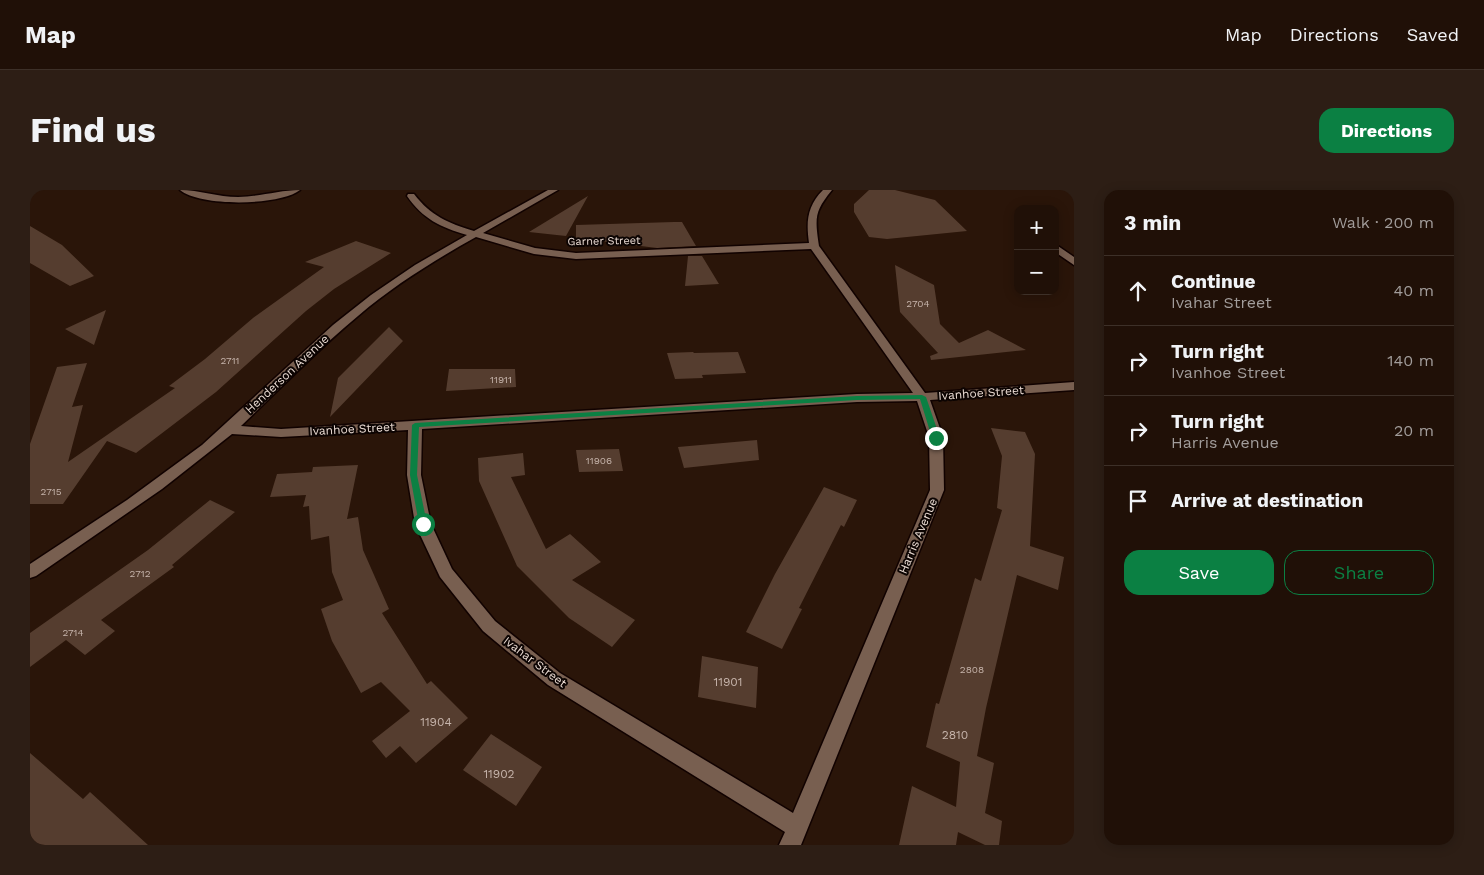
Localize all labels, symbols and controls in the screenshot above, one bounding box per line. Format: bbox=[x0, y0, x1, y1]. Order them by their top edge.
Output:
text: Map bbox=[25, 21, 76, 49]
text: Map bbox=[1225, 24, 1262, 45]
text: Directions bbox=[1290, 24, 1379, 45]
text: Saved bbox=[1407, 24, 1459, 45]
button: Directions bbox=[1319, 108, 1454, 153]
text: Find us bbox=[30, 109, 156, 151]
map controls bbox=[1014, 205, 1059, 295]
button: + bbox=[1014, 205, 1059, 250]
text: 3 min bbox=[1124, 210, 1181, 235]
text: Walk · 200 m bbox=[1332, 213, 1434, 232]
street label: Garner Street bbox=[567, 234, 641, 248]
button: − bbox=[1014, 250, 1059, 295]
text: Continue bbox=[1171, 270, 1255, 293]
icon: ahead bbox=[1124, 277, 1152, 305]
text: 40 m bbox=[1394, 281, 1434, 300]
text: Ivahar Street bbox=[1171, 293, 1272, 312]
house number: 2704 bbox=[906, 298, 930, 309]
street label: Henderson Avenue bbox=[242, 332, 332, 416]
text: Turn right bbox=[1171, 340, 1264, 363]
icon: right bbox=[1124, 347, 1152, 375]
text: 140 m bbox=[1387, 351, 1434, 370]
house number: 2711 bbox=[220, 355, 240, 366]
text: Ivanhoe Street bbox=[1171, 363, 1285, 382]
house number: 11911 bbox=[490, 374, 512, 385]
street label: Ivanhoe Street bbox=[938, 383, 1024, 403]
text: Turn right bbox=[1171, 410, 1264, 433]
icon: right bbox=[1124, 417, 1152, 445]
street label: Ivanhoe Street bbox=[309, 420, 395, 438]
text: 20 m bbox=[1394, 421, 1434, 440]
route end bbox=[925, 427, 948, 450]
text: Harris Avenue bbox=[1171, 433, 1279, 452]
house number: 11906 bbox=[586, 455, 612, 466]
house number: 2715 bbox=[41, 486, 62, 497]
icon: arrive bbox=[1124, 487, 1152, 515]
text: Arrive at destination bbox=[1171, 489, 1363, 512]
street label: Harris Avenue bbox=[896, 496, 940, 576]
route start bbox=[412, 513, 435, 536]
button: Save bbox=[1124, 550, 1274, 595]
button: Share bbox=[1284, 550, 1434, 595]
house number: 2712 bbox=[130, 568, 151, 579]
house number: 2714 bbox=[62, 627, 84, 638]
street label: Ivahar Street bbox=[501, 634, 569, 690]
house number: 2808 bbox=[960, 664, 984, 675]
house number: 11901 bbox=[714, 675, 742, 689]
house number: 11904 bbox=[420, 715, 452, 729]
house number: 2810 bbox=[942, 728, 968, 742]
house number: 11902 bbox=[483, 767, 515, 781]

